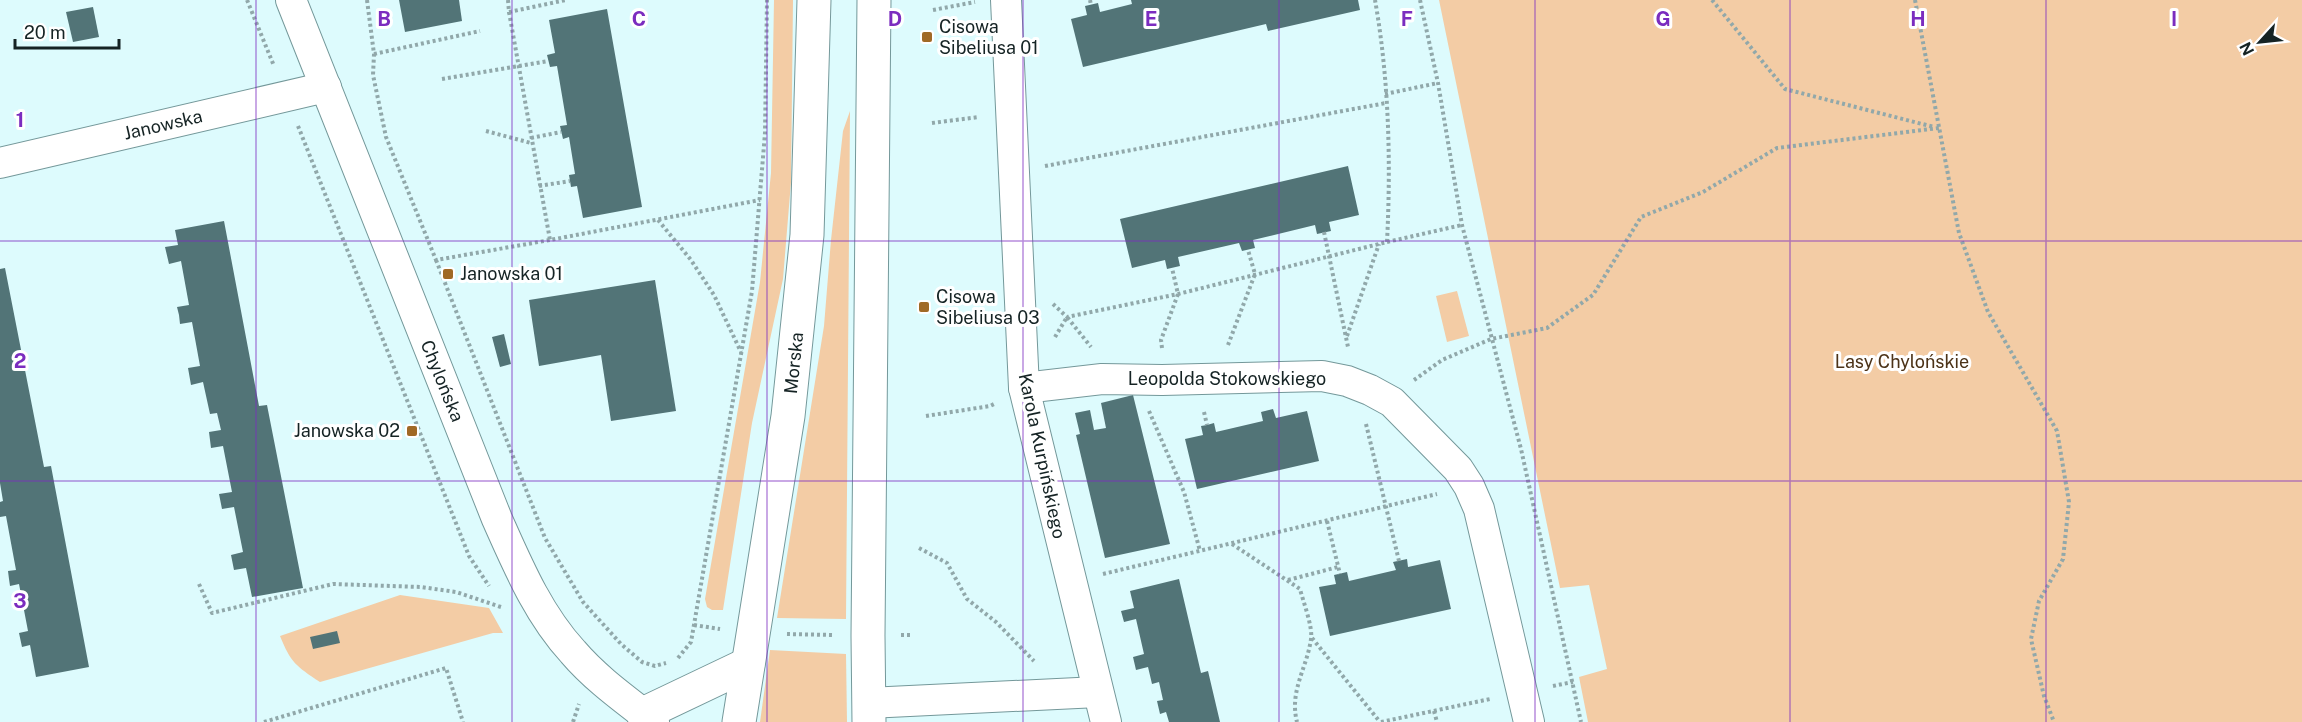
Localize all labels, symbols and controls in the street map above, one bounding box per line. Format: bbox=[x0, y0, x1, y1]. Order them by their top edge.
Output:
text: B bbox=[377, 7, 391, 31]
text: C bbox=[632, 7, 646, 31]
text: D bbox=[888, 7, 902, 31]
text: E bbox=[1145, 7, 1157, 31]
text: F bbox=[1401, 7, 1413, 31]
text: G bbox=[1655, 7, 1671, 31]
text: H bbox=[1910, 7, 1926, 31]
text: I bbox=[2171, 7, 2177, 31]
scale bar bbox=[15, 12, 118, 50]
north arrow bbox=[2230, 12, 2290, 72]
place label: Cisowa Sibeliusa 01 bbox=[939, 16, 1039, 58]
text: 20 m bbox=[24, 22, 66, 43]
marker: Cisowa Sibeliusa 01 bbox=[920, 30, 934, 44]
text: N bbox=[2236, 39, 2258, 58]
street label: Janowska bbox=[121, 105, 204, 144]
text: 1 bbox=[16, 108, 24, 132]
place label: Janowska 01 bbox=[460, 263, 563, 284]
marker: Janowska 01 bbox=[441, 267, 455, 281]
place label: Cisowa Sibeliusa 03 bbox=[936, 286, 1040, 328]
marker: Cisowa Sibeliusa 03 bbox=[917, 300, 931, 314]
street label: Morska bbox=[780, 331, 807, 395]
street label: Chylońska bbox=[417, 337, 468, 425]
text: 2 bbox=[14, 349, 26, 373]
park label: Lasy Chylońskie bbox=[1835, 351, 1969, 372]
street label: Leopolda Stokowskiego bbox=[1128, 368, 1326, 389]
street label: Karola Kurpińskiego bbox=[1015, 371, 1070, 541]
place label: Janowska 02 bbox=[294, 420, 400, 441]
marker: Janowska 02 bbox=[405, 424, 419, 438]
text: 3 bbox=[13, 589, 27, 613]

